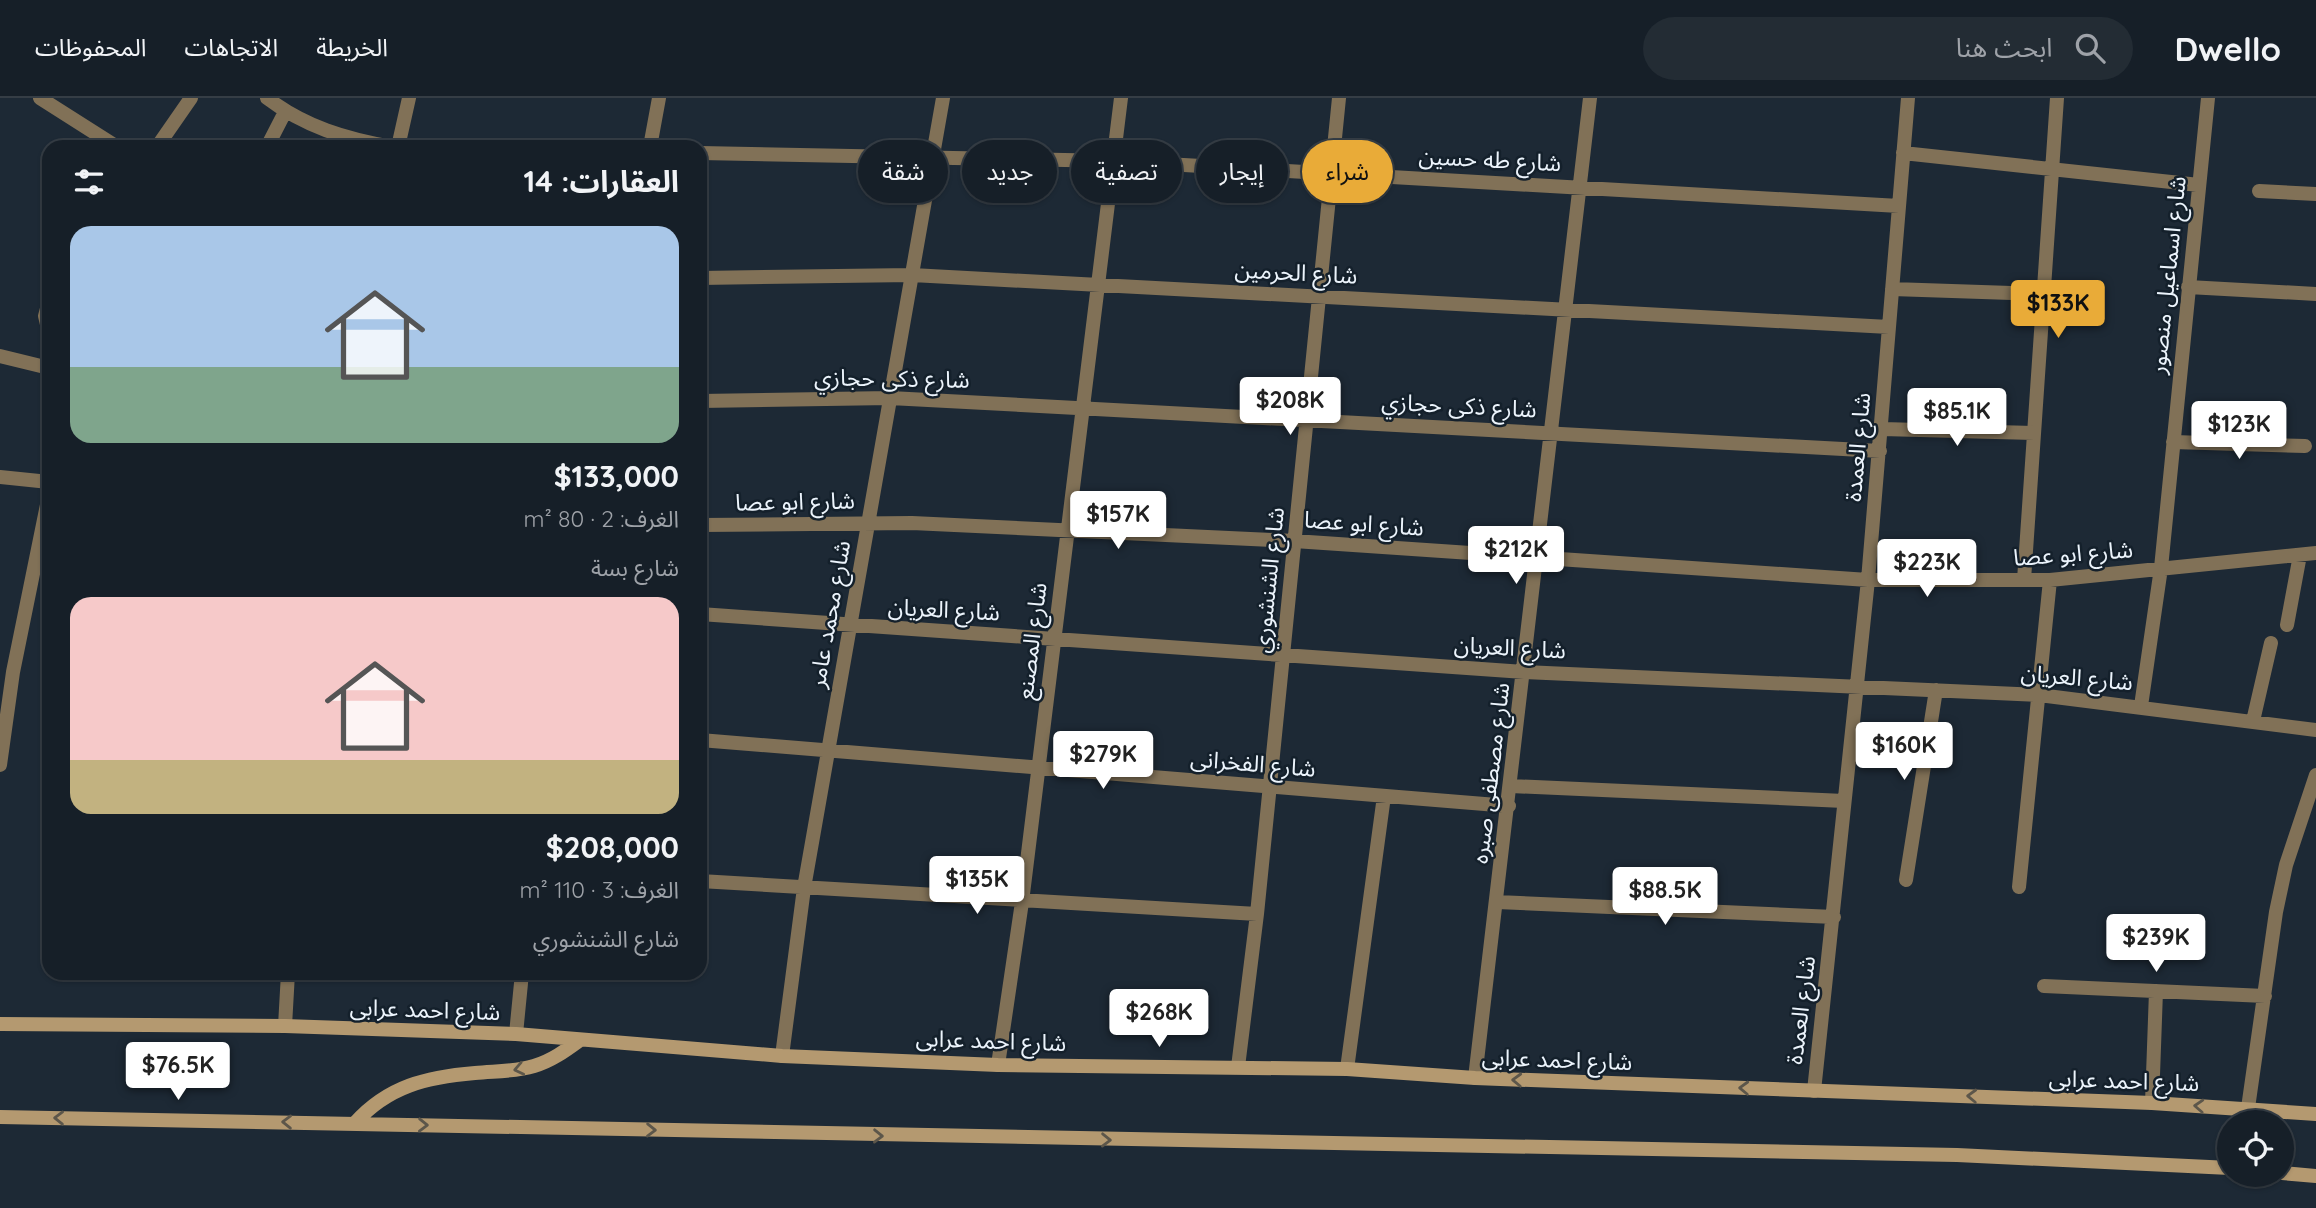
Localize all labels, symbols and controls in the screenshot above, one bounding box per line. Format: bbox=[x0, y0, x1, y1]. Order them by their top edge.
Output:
search box bbox=[1643, 17, 2133, 80]
text: Dwello bbox=[2175, 28, 2281, 69]
icon: search bbox=[2071, 29, 2109, 67]
text: ابحث هنا bbox=[1956, 31, 2053, 64]
text: المحفوظات bbox=[35, 32, 146, 62]
text: الاتجاهات bbox=[184, 32, 278, 62]
text: الخريطة bbox=[316, 32, 388, 62]
chip: شقة bbox=[858, 140, 948, 203]
chip: جديد bbox=[962, 140, 1057, 203]
chip: تصفية bbox=[1071, 140, 1182, 203]
chip: إيجار bbox=[1196, 140, 1288, 203]
chip: شراء bbox=[1302, 140, 1393, 203]
street label: شارع طه حسين bbox=[1418, 141, 1562, 180]
text: العقارات: 14 bbox=[524, 162, 679, 200]
icon: filters bbox=[70, 163, 108, 201]
street label: شارع اسماعيل منصور bbox=[2142, 175, 2195, 377]
street label: شارع الحرمين bbox=[1234, 254, 1358, 293]
icon: home bbox=[312, 272, 438, 398]
pin: $133K bbox=[2009, 280, 2107, 340]
text: $133K bbox=[2027, 288, 2089, 317]
street label: شارع ذكى حجازي bbox=[814, 362, 970, 397]
pin: $208K bbox=[1241, 378, 1339, 437]
text: $208K bbox=[1256, 385, 1324, 414]
street label: شارع ذكى حجازي bbox=[1380, 386, 1537, 427]
pin: $85.1K bbox=[1900, 388, 2014, 448]
street label: شارع العمدة bbox=[1838, 391, 1879, 503]
text: $85.1K bbox=[1923, 396, 1991, 425]
pin: $123K bbox=[2190, 402, 2288, 461]
text: $123K bbox=[2207, 409, 2271, 438]
text: $133,000 bbox=[554, 457, 679, 495]
street label: شارع ابو عصا bbox=[735, 485, 855, 520]
pin: $157K bbox=[1069, 491, 1167, 551]
text: $157K bbox=[1086, 499, 1150, 528]
text: الغرف: 2 · 80 m² bbox=[523, 504, 679, 533]
street label: شارع ابو عصا bbox=[1303, 504, 1425, 545]
street label: شارع الشنشوري bbox=[1246, 506, 1293, 655]
pin: $212K bbox=[1467, 526, 1565, 586]
text: $212K bbox=[1484, 534, 1548, 563]
street label: شارع ابو عصا bbox=[2012, 534, 2134, 575]
street label: شارع محمد عامر bbox=[802, 538, 859, 691]
pin: $223K bbox=[1878, 540, 1976, 599]
text: $223K bbox=[1893, 547, 1961, 576]
text: شارع بسة bbox=[591, 553, 679, 582]
street label: شارع المصنع bbox=[1009, 581, 1056, 702]
street label: شارع العريان bbox=[887, 592, 1001, 629]
street label: شارع العريان bbox=[1453, 630, 1567, 667]
icon: home bbox=[312, 643, 438, 769]
street label: شارع العريان bbox=[2020, 658, 2134, 699]
street label: شارع مصطفى صبره bbox=[1465, 681, 1518, 866]
pin: $160K bbox=[1855, 722, 1953, 782]
text: $160K bbox=[1872, 730, 1936, 759]
pin: $279K bbox=[1054, 732, 1152, 791]
text: $279K bbox=[1069, 739, 1137, 768]
street label: شارع الفخرانى bbox=[1189, 743, 1317, 786]
text: $208,000 bbox=[546, 828, 679, 866]
pin: $135K bbox=[928, 856, 1026, 916]
text: $135K bbox=[945, 864, 1009, 893]
pin: $88.5K bbox=[1608, 868, 1722, 927]
text: الغرف: 3 · 110 m² bbox=[520, 875, 679, 904]
text: $88.5K bbox=[1629, 875, 1701, 904]
pin: $239K bbox=[2107, 914, 2205, 974]
text: $239K bbox=[2122, 922, 2190, 951]
text: شارع الشنشوري bbox=[533, 924, 679, 953]
street label: شارع العمدة bbox=[1779, 954, 1824, 1066]
pin: $268K bbox=[1110, 990, 1208, 1049]
street label: شارع احمد عرابى bbox=[349, 992, 501, 1029]
text: $268K bbox=[1125, 997, 1193, 1026]
street label: شارع احمد عرابى bbox=[915, 1023, 1067, 1060]
pin: $76.5K bbox=[121, 1042, 235, 1102]
street label: شارع احمد عرابى bbox=[1481, 1042, 1633, 1079]
text: $76.5K bbox=[142, 1050, 214, 1079]
one-way arrow bbox=[513, 1061, 525, 1076]
street label: شارع احمد عرابى bbox=[2048, 1063, 2200, 1100]
one-way arrow bbox=[1511, 1072, 1522, 1087]
one-way arrow bbox=[1739, 1081, 1750, 1096]
one-way arrow bbox=[1966, 1089, 1977, 1104]
one-way arrow bbox=[2193, 1098, 2204, 1113]
one-way arrow bbox=[53, 1110, 64, 1126]
map controls bbox=[2217, 1110, 2294, 1187]
button: locate bbox=[2217, 1110, 2294, 1187]
one-way arrow bbox=[281, 1114, 292, 1129]
one-way arrow bbox=[418, 1117, 429, 1132]
one-way arrow bbox=[646, 1122, 656, 1138]
one-way arrow bbox=[873, 1128, 884, 1144]
one-way arrow bbox=[1101, 1132, 1111, 1148]

